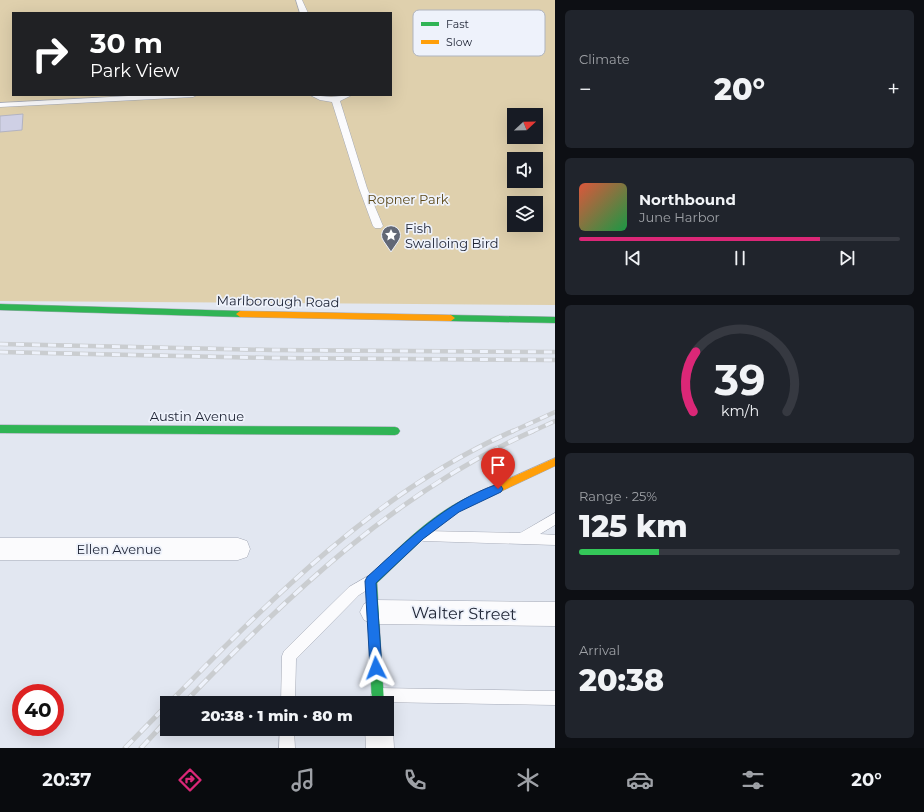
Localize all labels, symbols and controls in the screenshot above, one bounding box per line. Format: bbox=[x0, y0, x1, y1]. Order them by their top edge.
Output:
legend bbox=[413, 10, 545, 56]
text: Fast bbox=[446, 17, 470, 31]
text: 30 m bbox=[90, 26, 163, 60]
icon: right bbox=[24, 28, 76, 80]
text: Slow bbox=[446, 35, 472, 49]
text: Climate bbox=[579, 51, 630, 67]
text: Park View bbox=[90, 60, 179, 82]
text: 20° bbox=[714, 71, 765, 108]
text: − bbox=[579, 76, 592, 103]
text: + bbox=[887, 76, 900, 103]
north arrow bbox=[507, 108, 543, 144]
map controls bbox=[507, 108, 543, 232]
button: sound bbox=[507, 152, 543, 188]
text: Northbound bbox=[639, 190, 736, 209]
park label: Ropner Park bbox=[367, 191, 449, 207]
button: layers bbox=[507, 196, 543, 232]
text: June Harbor bbox=[639, 209, 720, 225]
place label: Fish Swalloing Bird bbox=[405, 220, 499, 251]
place icon: Fish Swalloing Bird bbox=[380, 224, 402, 252]
icon: previous bbox=[622, 247, 644, 269]
icon: pause bbox=[729, 247, 751, 269]
icon: next bbox=[836, 247, 858, 269]
street label: Marlborough Road bbox=[217, 292, 339, 310]
text: 39 bbox=[713, 355, 765, 405]
text: km/h bbox=[720, 402, 759, 420]
street label: Austin Avenue bbox=[150, 408, 244, 424]
pin bbox=[481, 448, 515, 489]
icon: arrive bbox=[487, 454, 509, 476]
text: Range · 25% bbox=[579, 488, 657, 504]
text: 125 km bbox=[579, 508, 688, 545]
street label: Ellen Avenue bbox=[77, 541, 162, 557]
street label: Walter Street bbox=[411, 603, 517, 624]
text: Arrival bbox=[579, 642, 620, 658]
position arrow bbox=[355, 647, 397, 689]
text: 20:38 bbox=[579, 662, 664, 699]
speed limit sign: 40 bbox=[12, 684, 64, 736]
text: 20:38 · 1 min · 80 m bbox=[201, 706, 353, 725]
icon: directions bbox=[176, 766, 204, 794]
icon: music bbox=[289, 766, 317, 794]
icon: phone bbox=[401, 766, 429, 794]
icon: climate bbox=[514, 766, 542, 794]
icon: car bbox=[626, 766, 654, 794]
icon: filters bbox=[739, 766, 767, 794]
text: 20:37 bbox=[42, 769, 91, 791]
text: 20° bbox=[851, 769, 882, 791]

